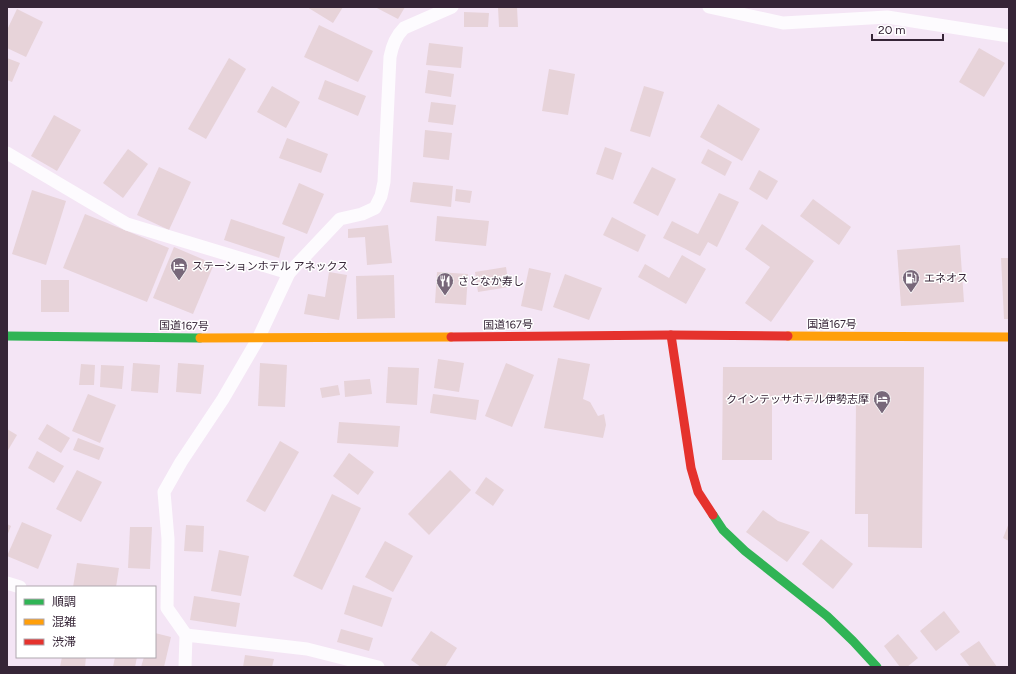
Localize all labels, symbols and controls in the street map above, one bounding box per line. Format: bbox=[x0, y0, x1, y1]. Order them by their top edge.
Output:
scale bar bbox=[872, 16, 943, 42]
text: 20 m bbox=[878, 23, 906, 37]
hotel icon: ステーションホテル アネックス bbox=[169, 256, 189, 281]
place label: ステーションホテル アネックス bbox=[192, 260, 348, 273]
fuel station icon: エネオス bbox=[901, 268, 921, 293]
restaurant icon: さとなか寿し bbox=[435, 271, 455, 296]
place label: エネオス bbox=[924, 272, 968, 285]
place label: さとなか寿し bbox=[458, 275, 524, 288]
street label: 国道167号 bbox=[483, 318, 533, 332]
street label: 国道167号 bbox=[807, 318, 857, 331]
street label: 国道167号 bbox=[159, 319, 209, 333]
hotel icon: クインテッサホテル伊勢志摩 bbox=[872, 389, 892, 414]
place label: クインテッサホテル伊勢志摩 bbox=[726, 393, 869, 406]
legend bbox=[16, 586, 156, 658]
text: 順調 bbox=[52, 595, 76, 609]
text: 混雑 bbox=[52, 615, 76, 629]
text: 渋滞 bbox=[52, 635, 76, 649]

